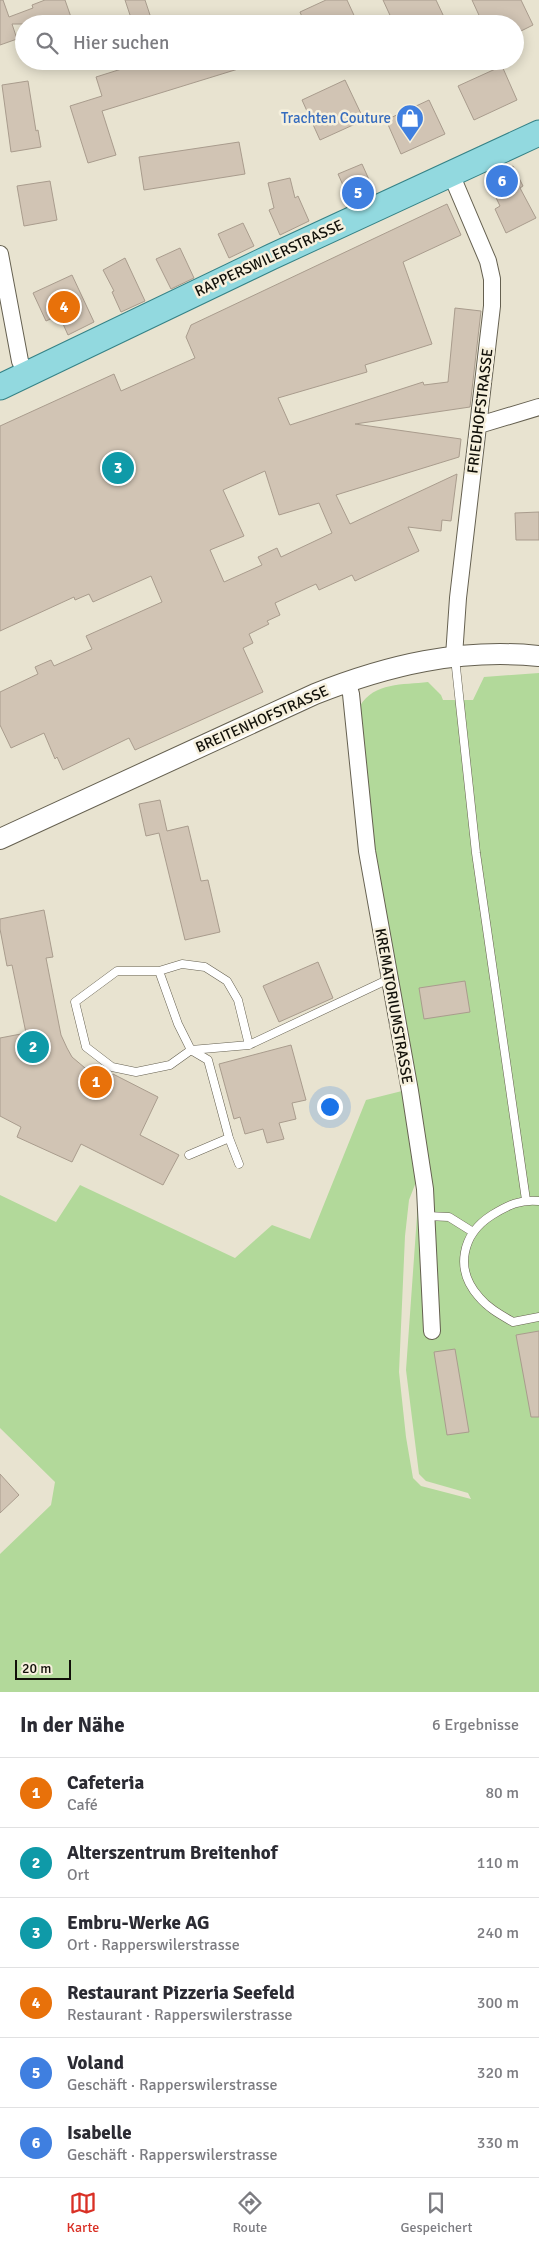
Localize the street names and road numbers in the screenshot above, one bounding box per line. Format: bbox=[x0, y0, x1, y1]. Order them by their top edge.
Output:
street label: RAPPERSWILERSTRASSE bbox=[192, 216, 346, 300]
street label: FRIEDHOFSTRASSE bbox=[463, 347, 497, 475]
street label: BREITENHOFSTRASSE bbox=[193, 682, 331, 756]
street label: KREMATORIUMSTRASSE bbox=[371, 927, 417, 1085]

